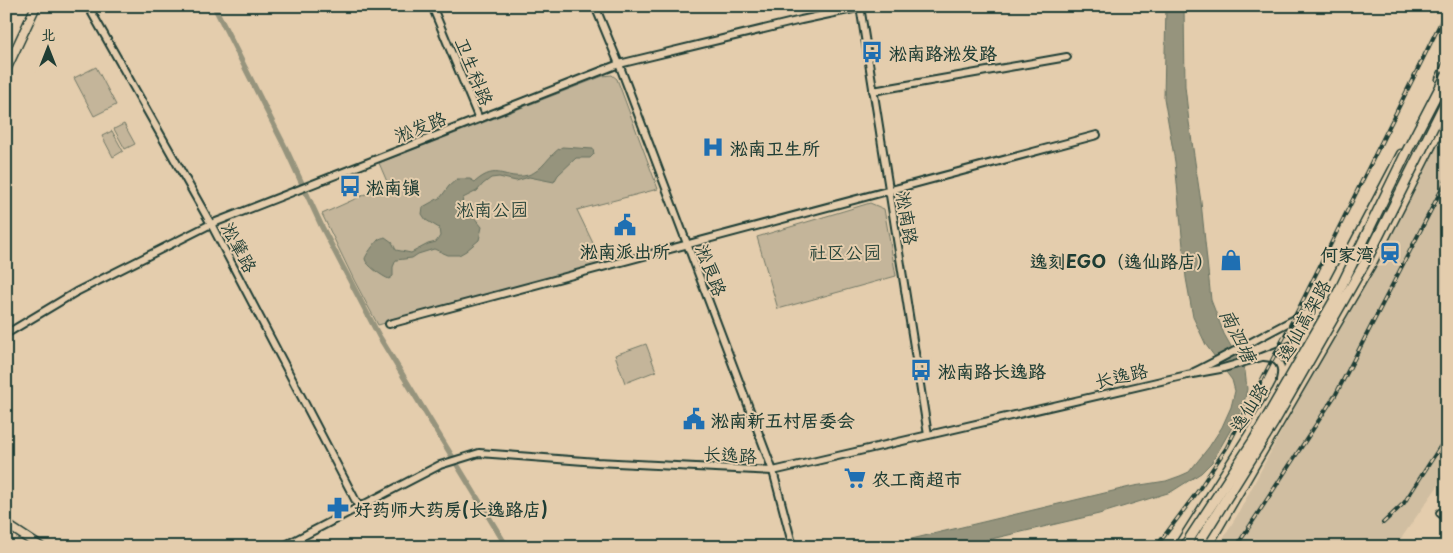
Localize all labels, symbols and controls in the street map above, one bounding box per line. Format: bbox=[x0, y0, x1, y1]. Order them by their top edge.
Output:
north arrow bbox=[22, 22, 72, 72]
text: 北 bbox=[41, 24, 55, 45]
street label: 卫生科路 bbox=[449, 33, 501, 109]
bus stop icon: 淞南路淞发路 bbox=[859, 39, 885, 65]
place label: 淞南路淞发路 bbox=[889, 39, 997, 66]
street label: 淞发路 bbox=[390, 104, 450, 148]
hospital icon: 淞南卫生所 bbox=[700, 134, 726, 160]
place label: 淞南卫生所 bbox=[730, 134, 820, 161]
bus stop icon: 淞南镇 bbox=[337, 173, 363, 199]
place label: 淞南镇 bbox=[366, 173, 420, 200]
street label: 淞南路 bbox=[890, 189, 926, 247]
park label: 淞南公园 bbox=[456, 195, 528, 222]
public building icon: 淞南派出所 bbox=[612, 212, 638, 238]
street label: 淞肇路 bbox=[215, 217, 265, 277]
place label: 淞南派出所 bbox=[580, 237, 670, 264]
park label: 社区公园 bbox=[809, 238, 881, 265]
street label: 淞良路 bbox=[690, 240, 734, 300]
place label: 何家湾 bbox=[1320, 240, 1374, 267]
station icon: 何家湾 bbox=[1377, 240, 1403, 266]
place label: 逸刻EGO（逸仙路店） bbox=[1030, 247, 1214, 274]
shop icon: 逸刻EGO（逸仙路店） bbox=[1218, 247, 1244, 273]
street label: 逸仙高架路 bbox=[1269, 274, 1337, 366]
water label: 南泗塘 bbox=[1214, 303, 1265, 369]
street label: 长逸路 bbox=[1092, 356, 1150, 394]
bus stop icon: 淞南路长逸路 bbox=[908, 357, 934, 383]
place label: 淞南路长逸路 bbox=[938, 357, 1046, 384]
street label: 逸仙路 bbox=[1222, 377, 1274, 437]
public building icon: 淞南新五村居委会 bbox=[681, 406, 707, 432]
place label: 淞南新五村居委会 bbox=[711, 406, 855, 433]
street label: 长逸路 bbox=[702, 439, 758, 469]
supermarket icon: 农工商超市 bbox=[842, 465, 868, 491]
place label: 农工商超市 bbox=[872, 465, 962, 492]
pharmacy icon: 好药师大药房(长逸路店) bbox=[325, 495, 351, 521]
place label: 好药师大药房(长逸路店) bbox=[354, 495, 548, 522]

